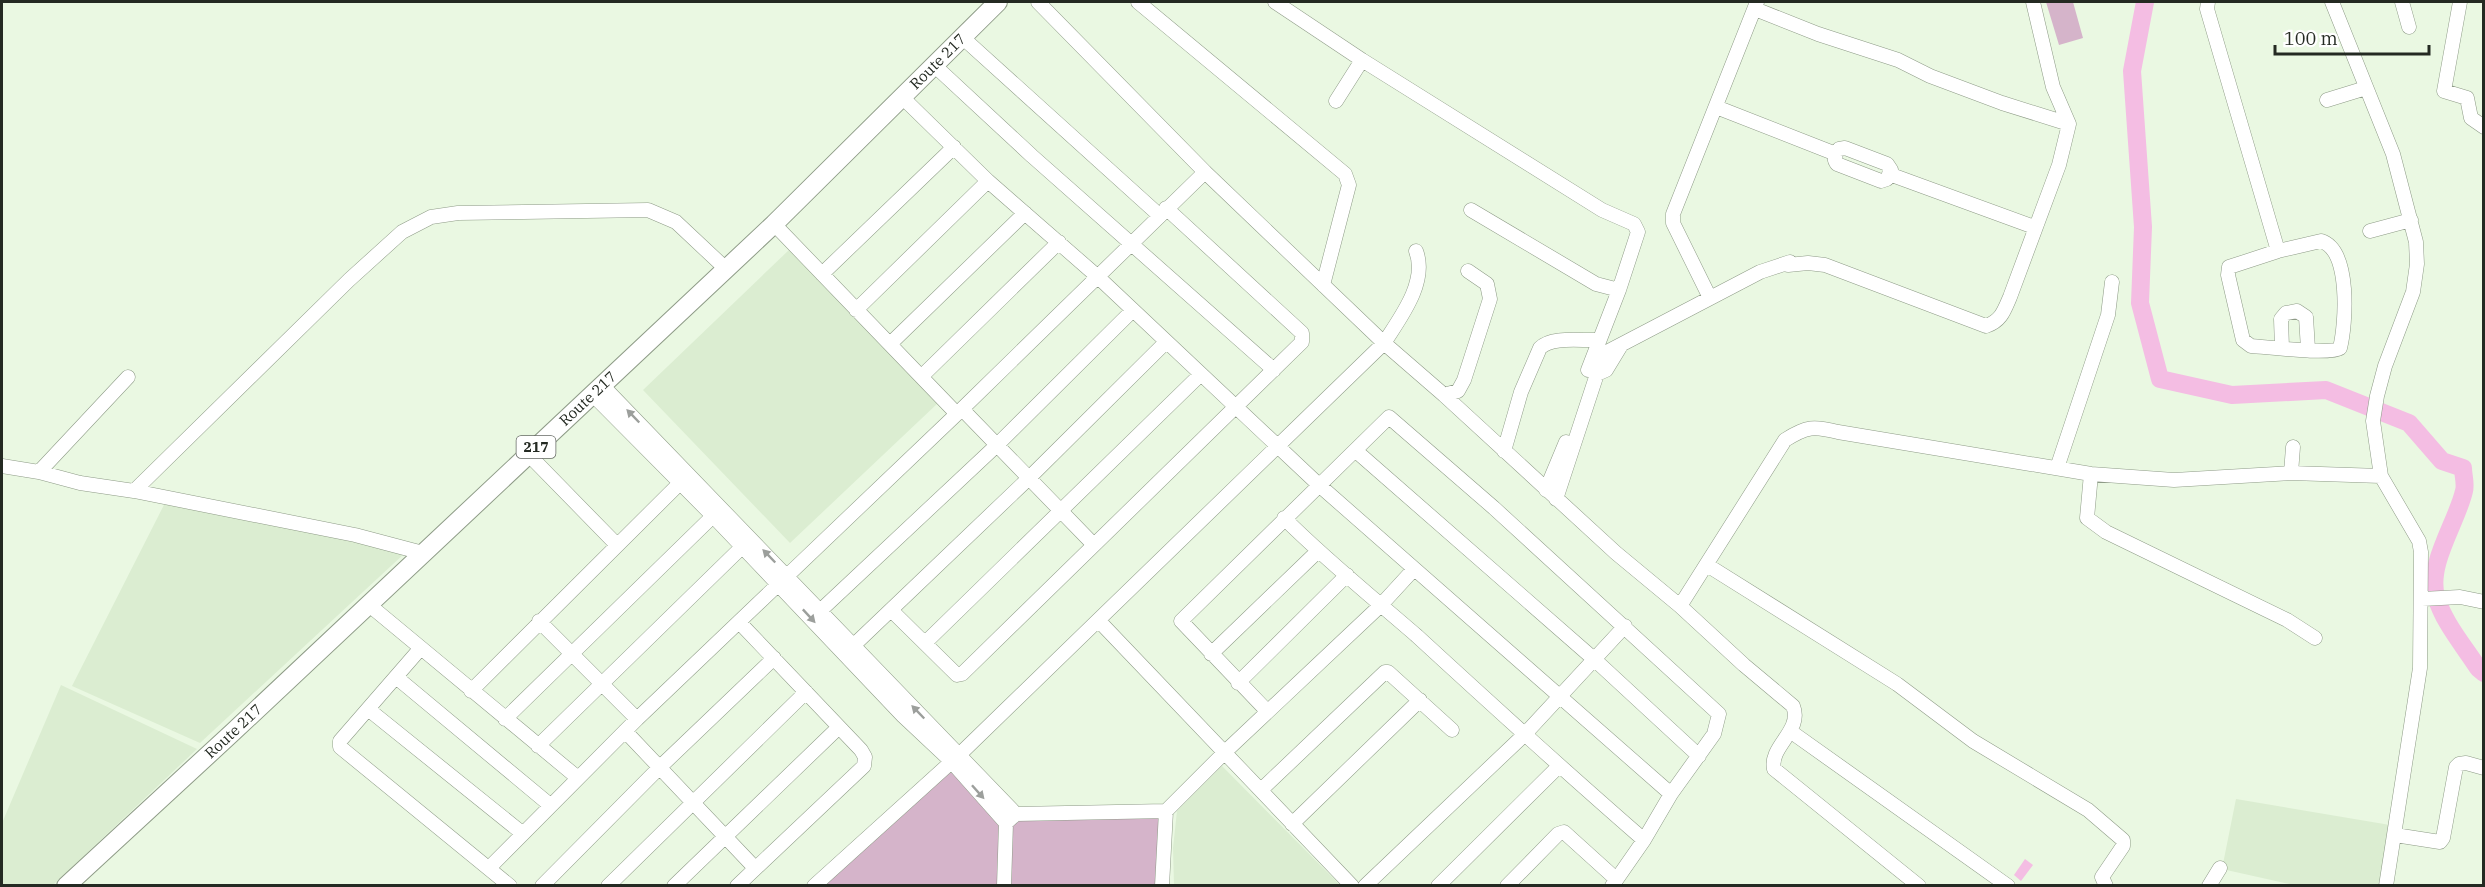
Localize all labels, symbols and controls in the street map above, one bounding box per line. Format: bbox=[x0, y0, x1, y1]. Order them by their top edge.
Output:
scale bar bbox=[2275, 18, 2430, 56]
text: 100 m bbox=[2284, 27, 2338, 50]
street label: Route 217 bbox=[905, 29, 970, 93]
street label: Route 217 bbox=[555, 367, 620, 430]
one-way arrow bbox=[627, 410, 641, 424]
road number: 217 bbox=[516, 436, 556, 458]
one-way arrow bbox=[763, 550, 777, 564]
one-way arrow bbox=[802, 609, 816, 624]
street label: Route 217 bbox=[201, 700, 266, 762]
one-way arrow bbox=[912, 706, 926, 720]
one-way arrow bbox=[971, 785, 985, 800]

